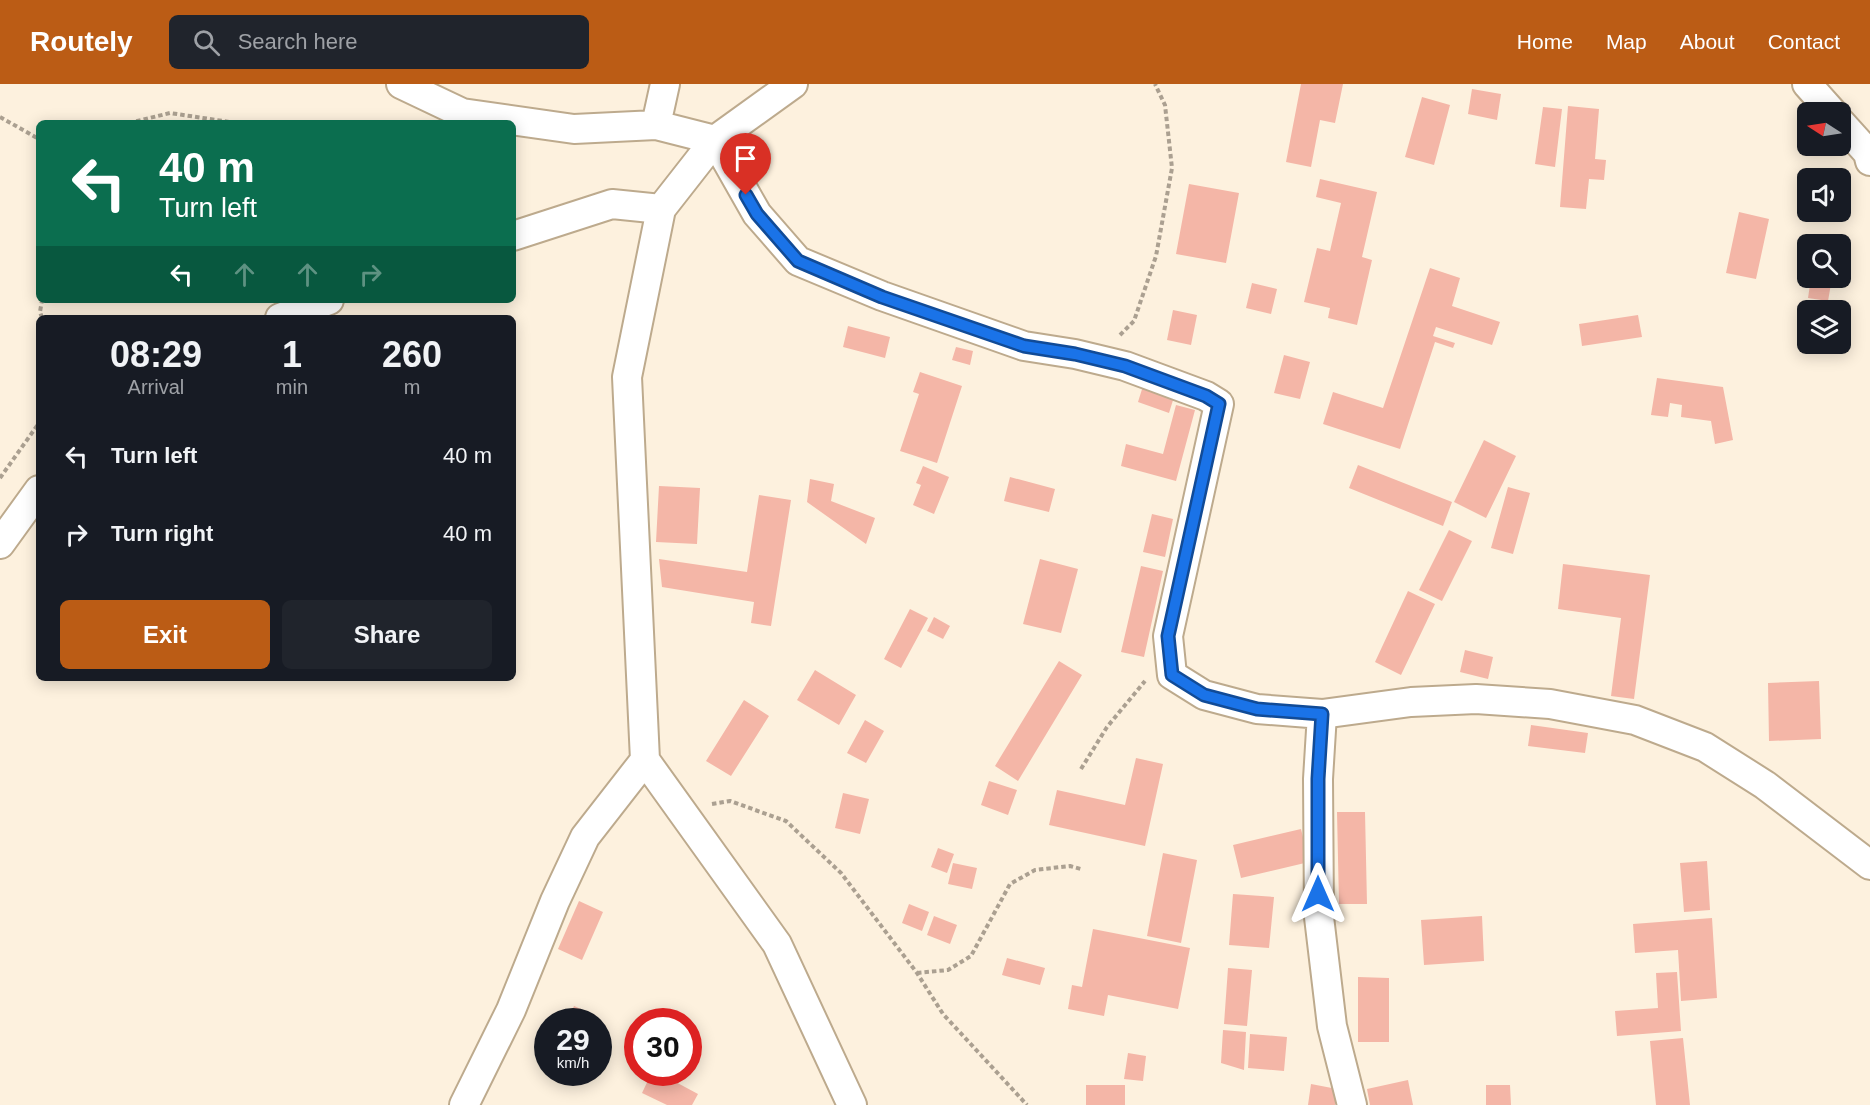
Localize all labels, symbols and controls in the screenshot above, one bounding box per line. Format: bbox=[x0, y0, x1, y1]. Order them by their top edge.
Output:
search box bbox=[169, 15, 589, 69]
text: Routely bbox=[30, 26, 133, 57]
icon: search bbox=[190, 26, 223, 59]
text: Search here bbox=[238, 29, 358, 54]
text: Home bbox=[1517, 30, 1573, 53]
text: Map bbox=[1606, 30, 1647, 53]
text: About bbox=[1680, 30, 1735, 53]
text: Contact bbox=[1768, 30, 1840, 53]
north arrow bbox=[1797, 102, 1851, 156]
map controls bbox=[1797, 102, 1851, 354]
pin bbox=[720, 133, 771, 195]
icon: arrive bbox=[729, 142, 762, 175]
icon: left bbox=[60, 144, 138, 222]
text: 40 m bbox=[159, 144, 255, 191]
button: sound bbox=[1797, 168, 1851, 222]
text: Turn left bbox=[159, 193, 257, 223]
button: search bbox=[1797, 234, 1851, 288]
icon: left bbox=[165, 258, 198, 291]
icon: ahead bbox=[228, 258, 261, 291]
icon: ahead bbox=[291, 258, 324, 291]
icon: right bbox=[354, 258, 387, 291]
button: layers bbox=[1797, 300, 1851, 354]
text: 08:29 bbox=[110, 334, 202, 375]
text: 1 bbox=[282, 334, 302, 375]
text: 260 bbox=[382, 334, 442, 375]
text: Arrival bbox=[128, 376, 184, 398]
text: min bbox=[276, 376, 308, 398]
text: m bbox=[404, 376, 420, 398]
icon: left bbox=[60, 440, 93, 473]
text: Turn left bbox=[111, 443, 197, 468]
text: 40 m bbox=[443, 443, 492, 468]
icon: right bbox=[60, 518, 93, 551]
text: Turn right bbox=[111, 521, 213, 546]
text: 40 m bbox=[443, 521, 492, 546]
button: Exit bbox=[60, 600, 270, 669]
button: Share bbox=[282, 600, 492, 669]
position arrow bbox=[1286, 862, 1350, 926]
speed limit sign: 30 bbox=[624, 1008, 702, 1086]
text: 29 bbox=[556, 1023, 590, 1056]
text: km/h bbox=[557, 1054, 589, 1071]

